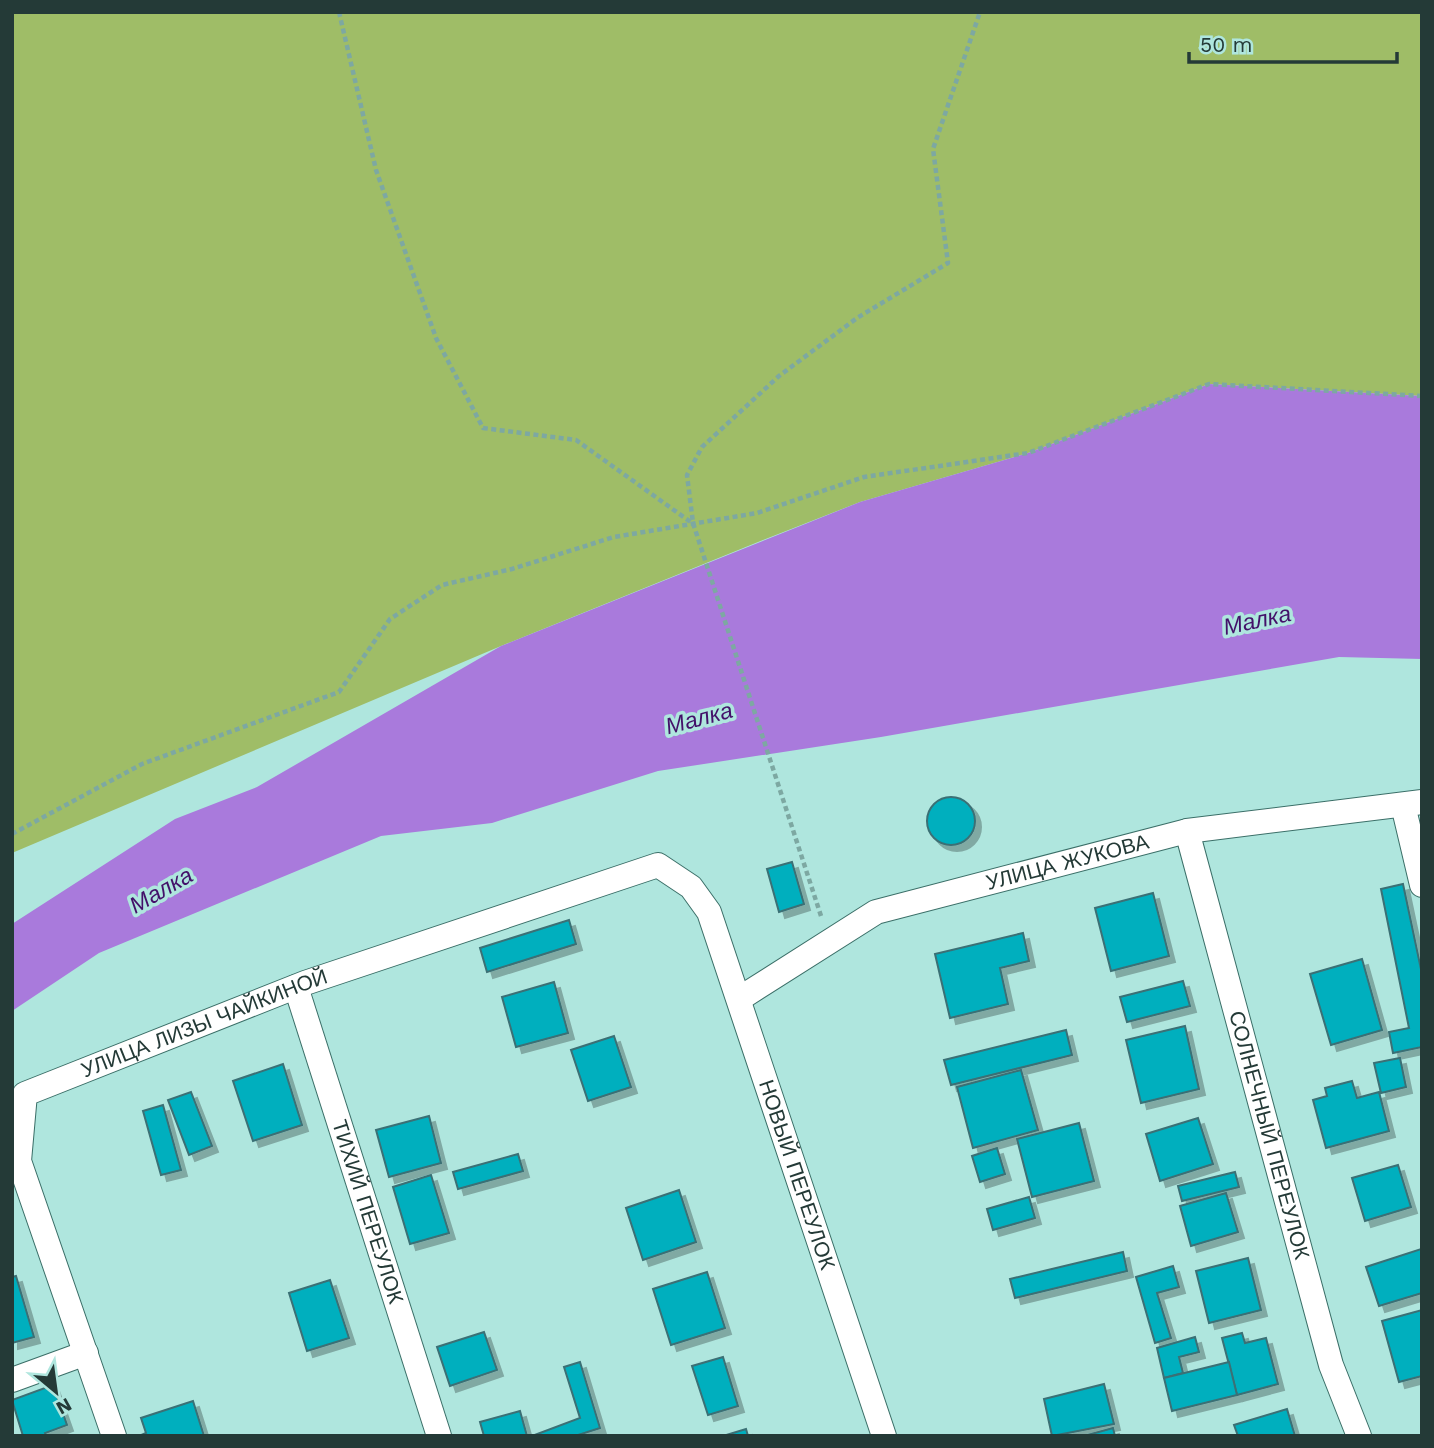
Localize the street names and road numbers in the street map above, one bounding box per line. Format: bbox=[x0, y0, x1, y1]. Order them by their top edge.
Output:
street label: УЛИЦА ЖУКОВА bbox=[983, 829, 1151, 895]
street label: УЛИЦА ЛИЗЫ ЧАЙКИНОЙ bbox=[77, 963, 331, 1083]
street label: СОЛНЕЧНЫЙ ПЕРЕУЛОК bbox=[1224, 1008, 1315, 1263]
street label: НОВЫЙ ПЕРЕУЛОК bbox=[754, 1076, 841, 1273]
street label: ТИХИЙ ПЕРЕУЛОК bbox=[327, 1117, 409, 1307]

